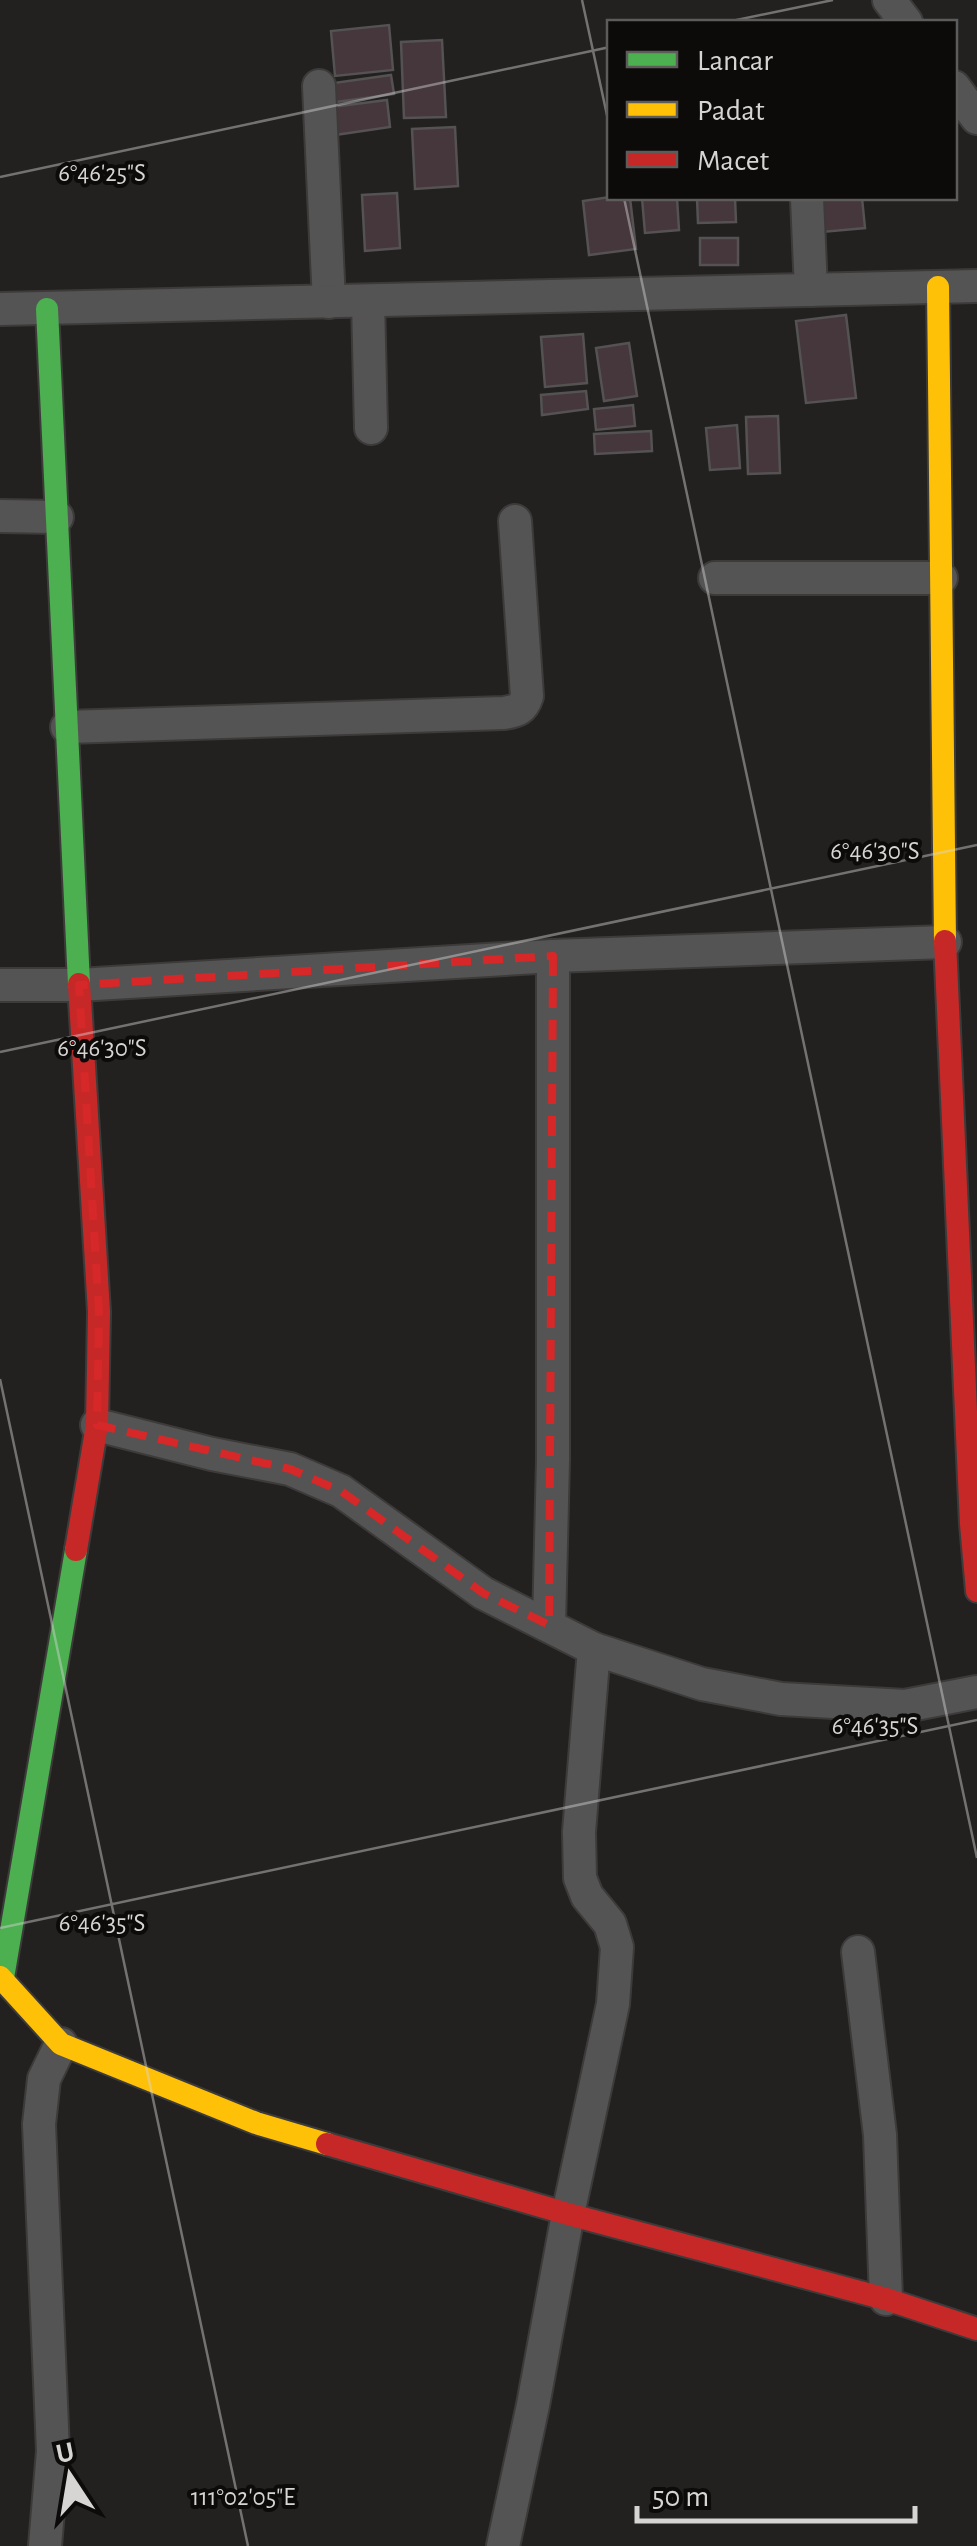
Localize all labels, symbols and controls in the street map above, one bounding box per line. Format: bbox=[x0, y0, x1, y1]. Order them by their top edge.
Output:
legend bbox=[607, 20, 957, 200]
text: Lancar bbox=[697, 46, 773, 76]
text: Padat bbox=[697, 96, 765, 126]
text: Macet bbox=[697, 146, 770, 176]
text: 6°46'25"S bbox=[58, 161, 146, 186]
text: 6°46'30"S bbox=[830, 839, 920, 864]
text: 6°46'30"S bbox=[57, 1036, 147, 1061]
text: 6°46'35"S bbox=[832, 1714, 918, 1739]
text: 6°46'35"S bbox=[59, 1911, 145, 1936]
north arrow bbox=[20, 2426, 120, 2526]
text: U bbox=[54, 2438, 77, 2469]
scale bar bbox=[637, 2461, 914, 2523]
text: 50 m bbox=[652, 2482, 709, 2512]
text: 111°02'05"E bbox=[191, 2485, 295, 2510]

